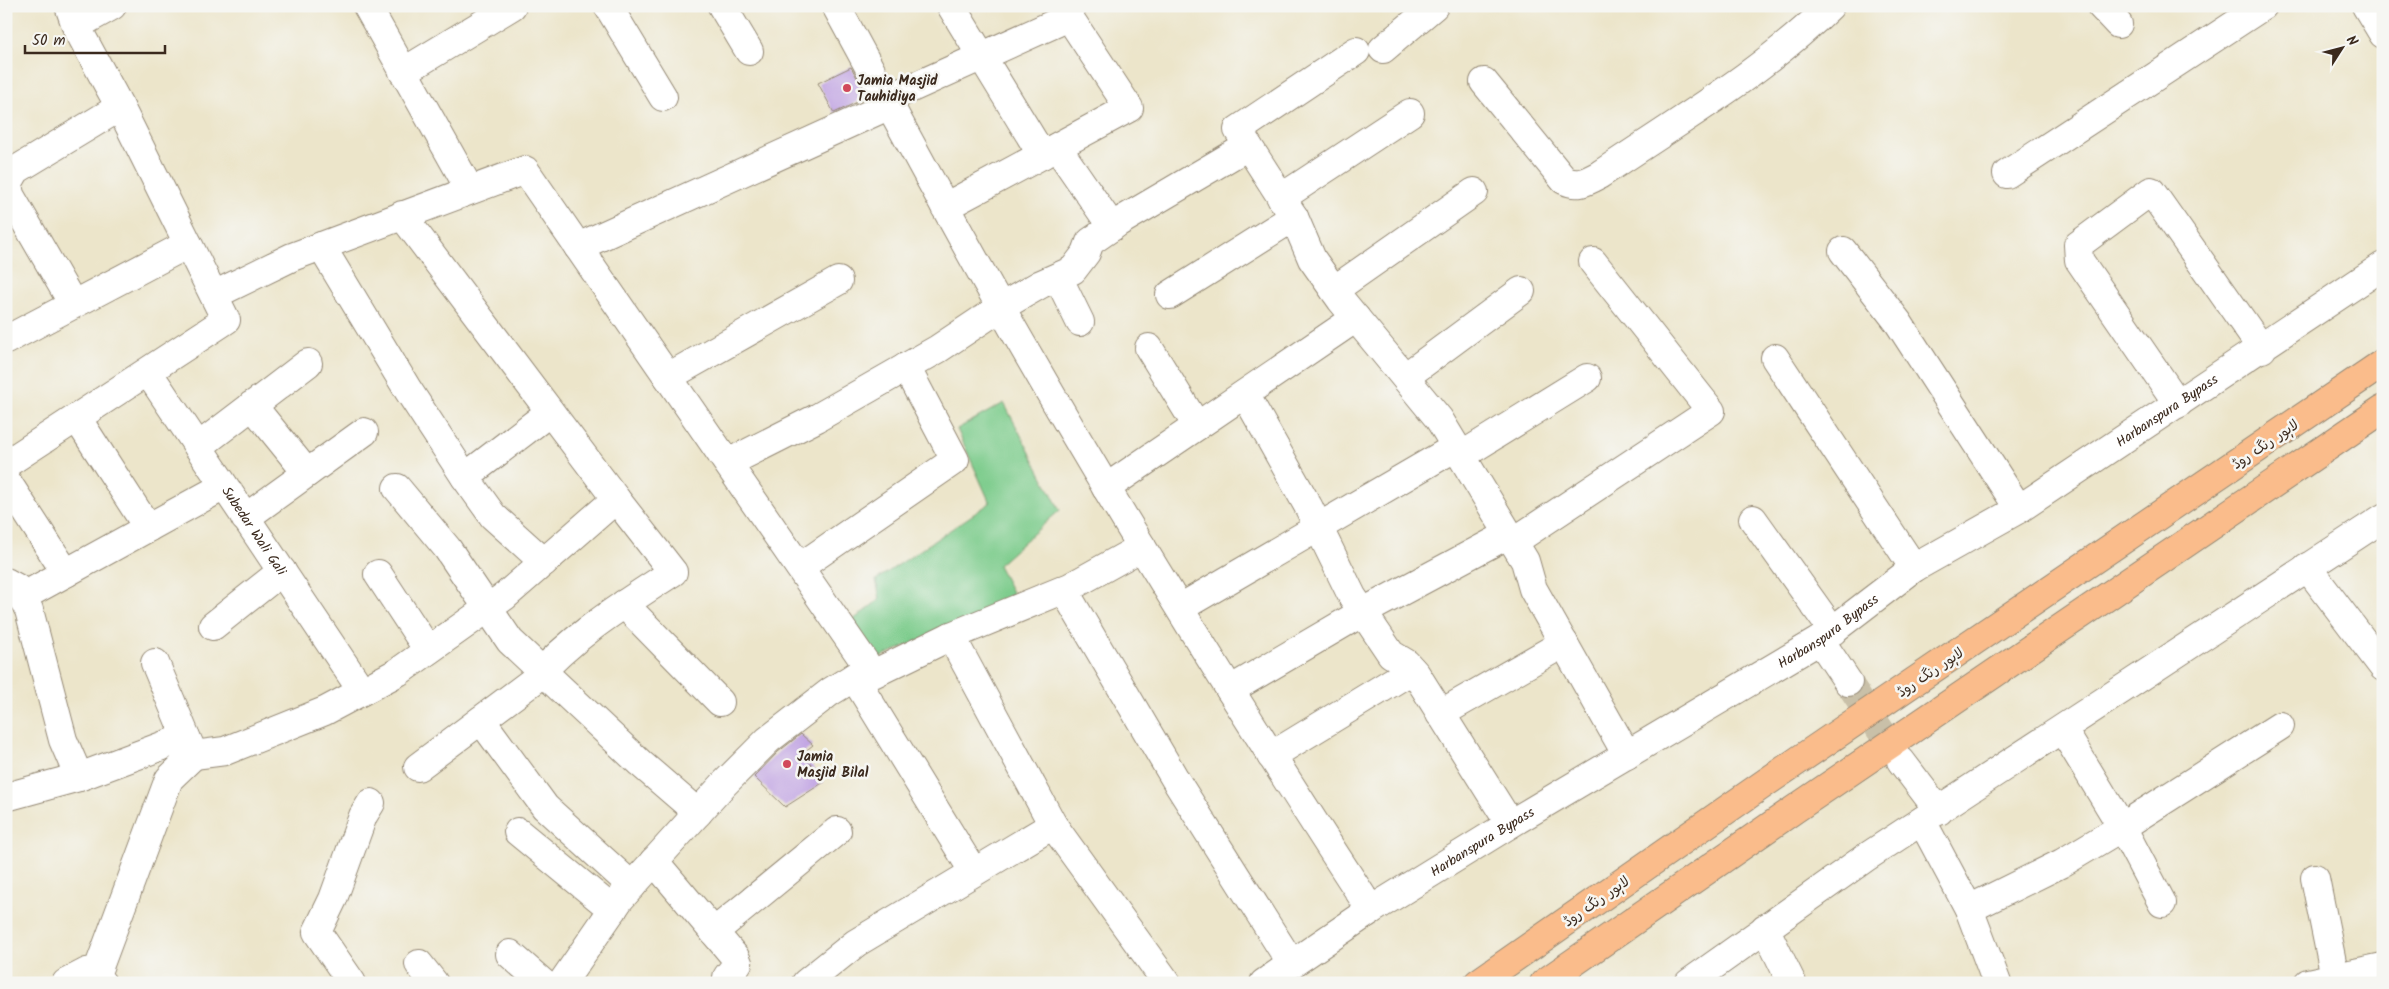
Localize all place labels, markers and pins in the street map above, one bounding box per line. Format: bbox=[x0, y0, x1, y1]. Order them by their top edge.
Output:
place label: Jamia Masjid Tauhidiya bbox=[857, 70, 938, 108]
marker: Jamia Masjid Tauhidiya bbox=[841, 82, 853, 94]
place label: Jamia Masjid Bilal bbox=[797, 746, 869, 784]
marker: Jamia Masjid Bilal bbox=[781, 758, 793, 770]

